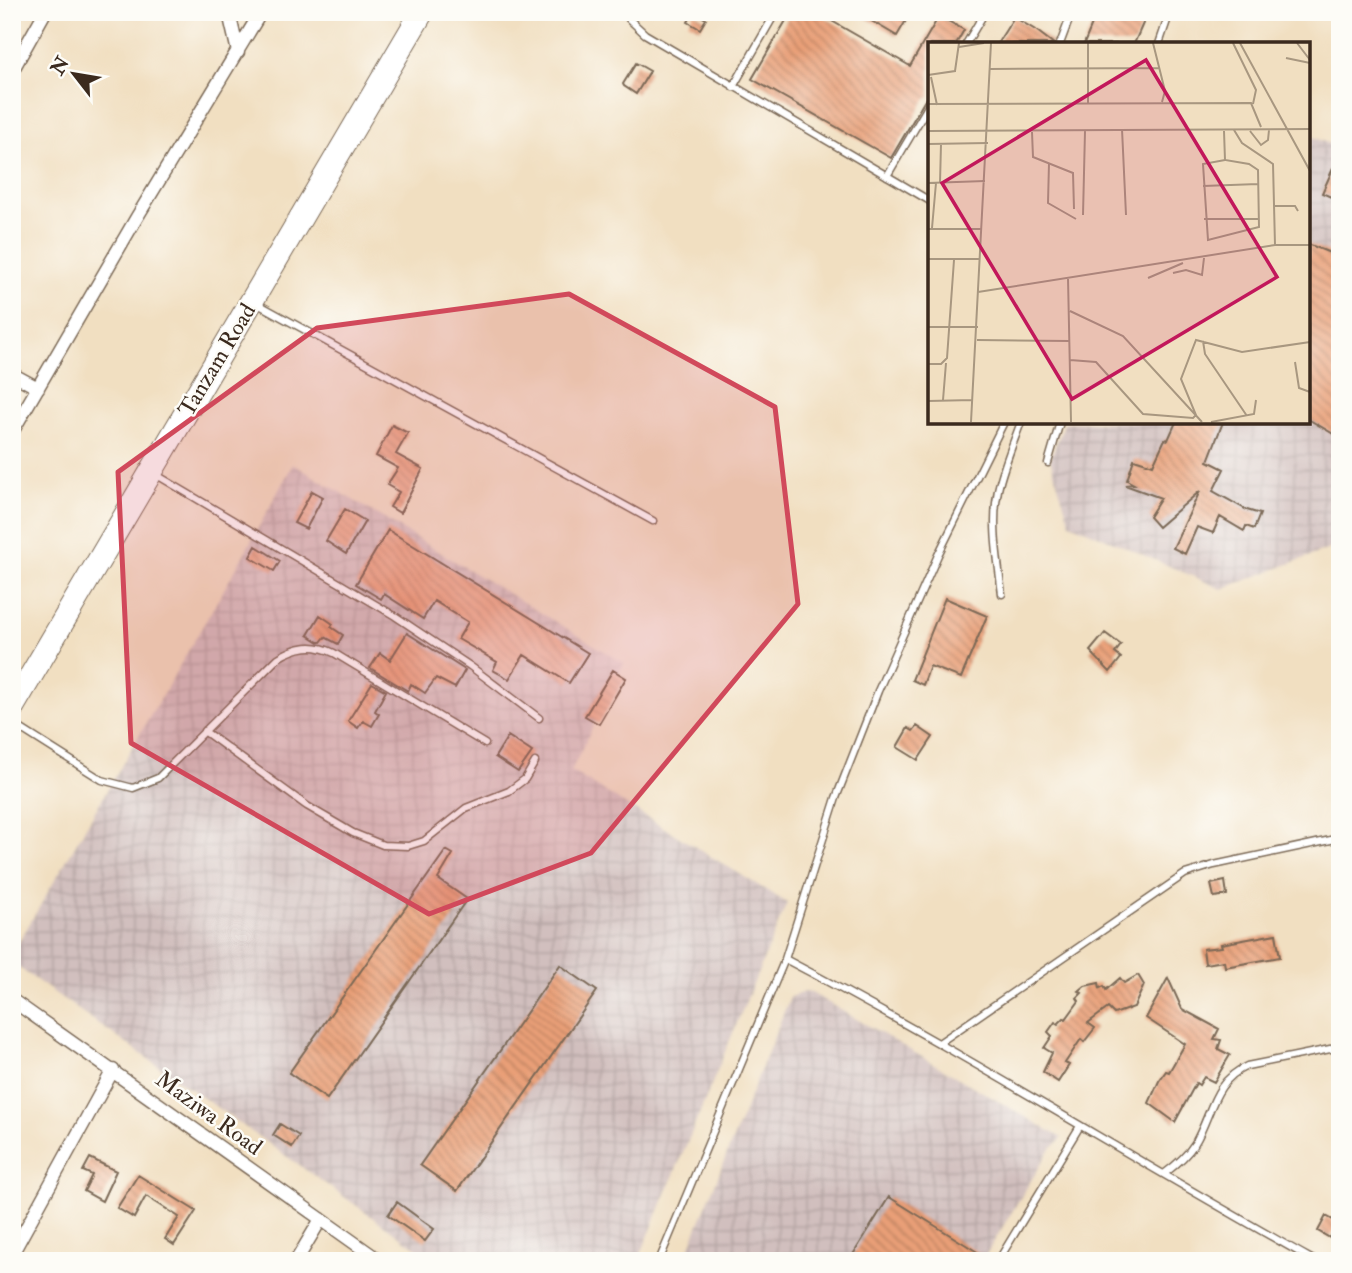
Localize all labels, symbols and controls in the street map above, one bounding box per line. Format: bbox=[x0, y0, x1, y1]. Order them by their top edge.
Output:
north arrow bbox=[38, 38, 108, 108]
inset map bbox=[928, 42, 1310, 424]
text: N bbox=[45, 51, 75, 80]
street label: Tanzam Road bbox=[172, 298, 262, 422]
street label: Maziwa Road bbox=[150, 1064, 268, 1162]

